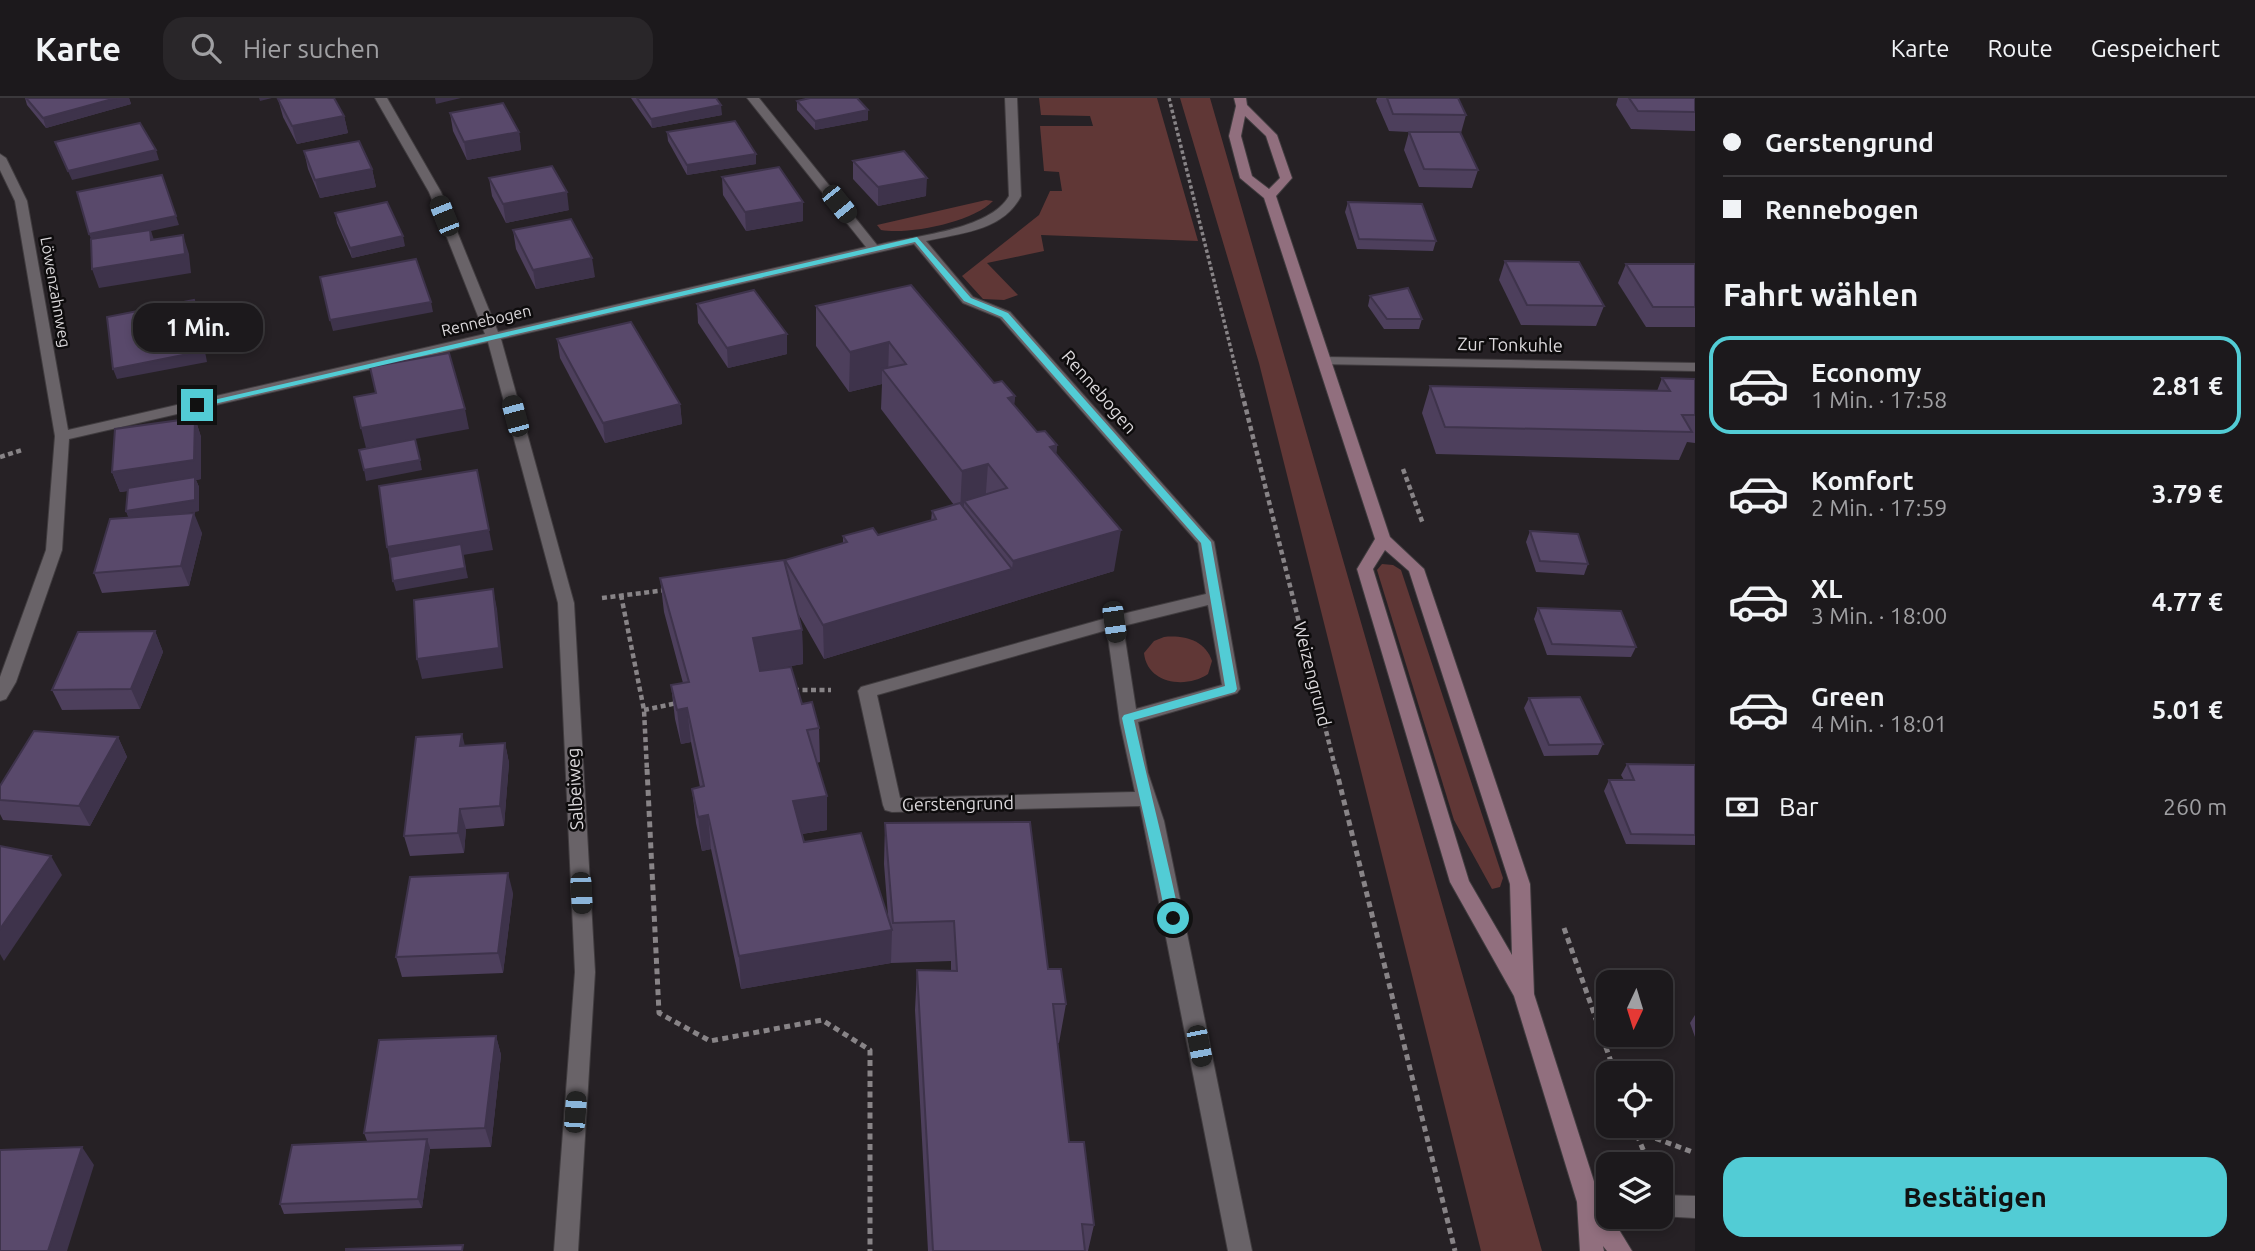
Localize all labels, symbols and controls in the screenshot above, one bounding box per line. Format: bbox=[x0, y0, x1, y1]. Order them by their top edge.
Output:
search box bbox=[163, 17, 653, 80]
icon: search bbox=[187, 29, 225, 67]
text: Karte bbox=[35, 30, 121, 67]
text: Hier suchen bbox=[243, 34, 380, 63]
text: Karte bbox=[1891, 35, 1949, 62]
text: Route bbox=[1987, 35, 2053, 62]
text: Gespeichert bbox=[2091, 35, 2220, 62]
text: Gerstengrund bbox=[1765, 128, 1934, 157]
car bbox=[818, 181, 861, 227]
car bbox=[427, 193, 462, 239]
text: Rennebogen bbox=[1765, 195, 1919, 224]
street label: Löwenzahnweg bbox=[37, 235, 75, 349]
text: Fahrt wählen bbox=[1723, 276, 1918, 312]
street label: Rennebogen bbox=[439, 301, 533, 339]
callout: 1 Min. bbox=[132, 303, 262, 352]
text: 1 Min. bbox=[166, 315, 230, 340]
street label: Zur Tonkuhle bbox=[1457, 333, 1563, 355]
street label: Rennebogen bbox=[1058, 346, 1141, 437]
icon: car bbox=[1727, 354, 1790, 417]
text: Economy bbox=[1811, 358, 1921, 387]
text: 2.81 € bbox=[2152, 371, 2223, 400]
text: 1 Min. · 17:58 bbox=[1811, 387, 1947, 412]
route end bbox=[181, 389, 213, 421]
car bbox=[500, 393, 531, 439]
icon: car bbox=[1727, 462, 1790, 525]
text: Komfort bbox=[1811, 466, 1914, 495]
text: 3.79 € bbox=[2152, 479, 2223, 508]
text: 2 Min. · 17:59 bbox=[1811, 495, 1947, 520]
icon: car bbox=[1727, 570, 1790, 633]
text: XL bbox=[1811, 574, 1842, 603]
text: 4.77 € bbox=[2152, 587, 2223, 616]
car bbox=[1101, 600, 1128, 644]
text: 3 Min. · 18:00 bbox=[1811, 603, 1947, 628]
street label: Weizengrund bbox=[1290, 619, 1336, 728]
icon: car bbox=[1727, 678, 1790, 741]
text: Green bbox=[1811, 682, 1885, 711]
text: 5.01 € bbox=[2152, 695, 2223, 724]
text: 4 Min. · 18:01 bbox=[1811, 711, 1947, 736]
street label: Salbeiweg bbox=[562, 747, 586, 831]
icon: cash bbox=[1723, 788, 1761, 826]
street label: Gerstengrund bbox=[902, 792, 1014, 814]
text: Bar bbox=[1779, 792, 1819, 821]
text: 260 m bbox=[2163, 794, 2227, 819]
car bbox=[570, 871, 593, 915]
route start bbox=[1157, 902, 1189, 934]
north arrow bbox=[1596, 970, 1673, 1046]
map controls bbox=[1596, 970, 1673, 1229]
car bbox=[1185, 1023, 1214, 1069]
button: locate bbox=[1596, 1061, 1673, 1138]
car bbox=[564, 1090, 587, 1134]
button: layers bbox=[1596, 1152, 1673, 1229]
button: Bestätigen bbox=[1723, 1157, 2227, 1237]

